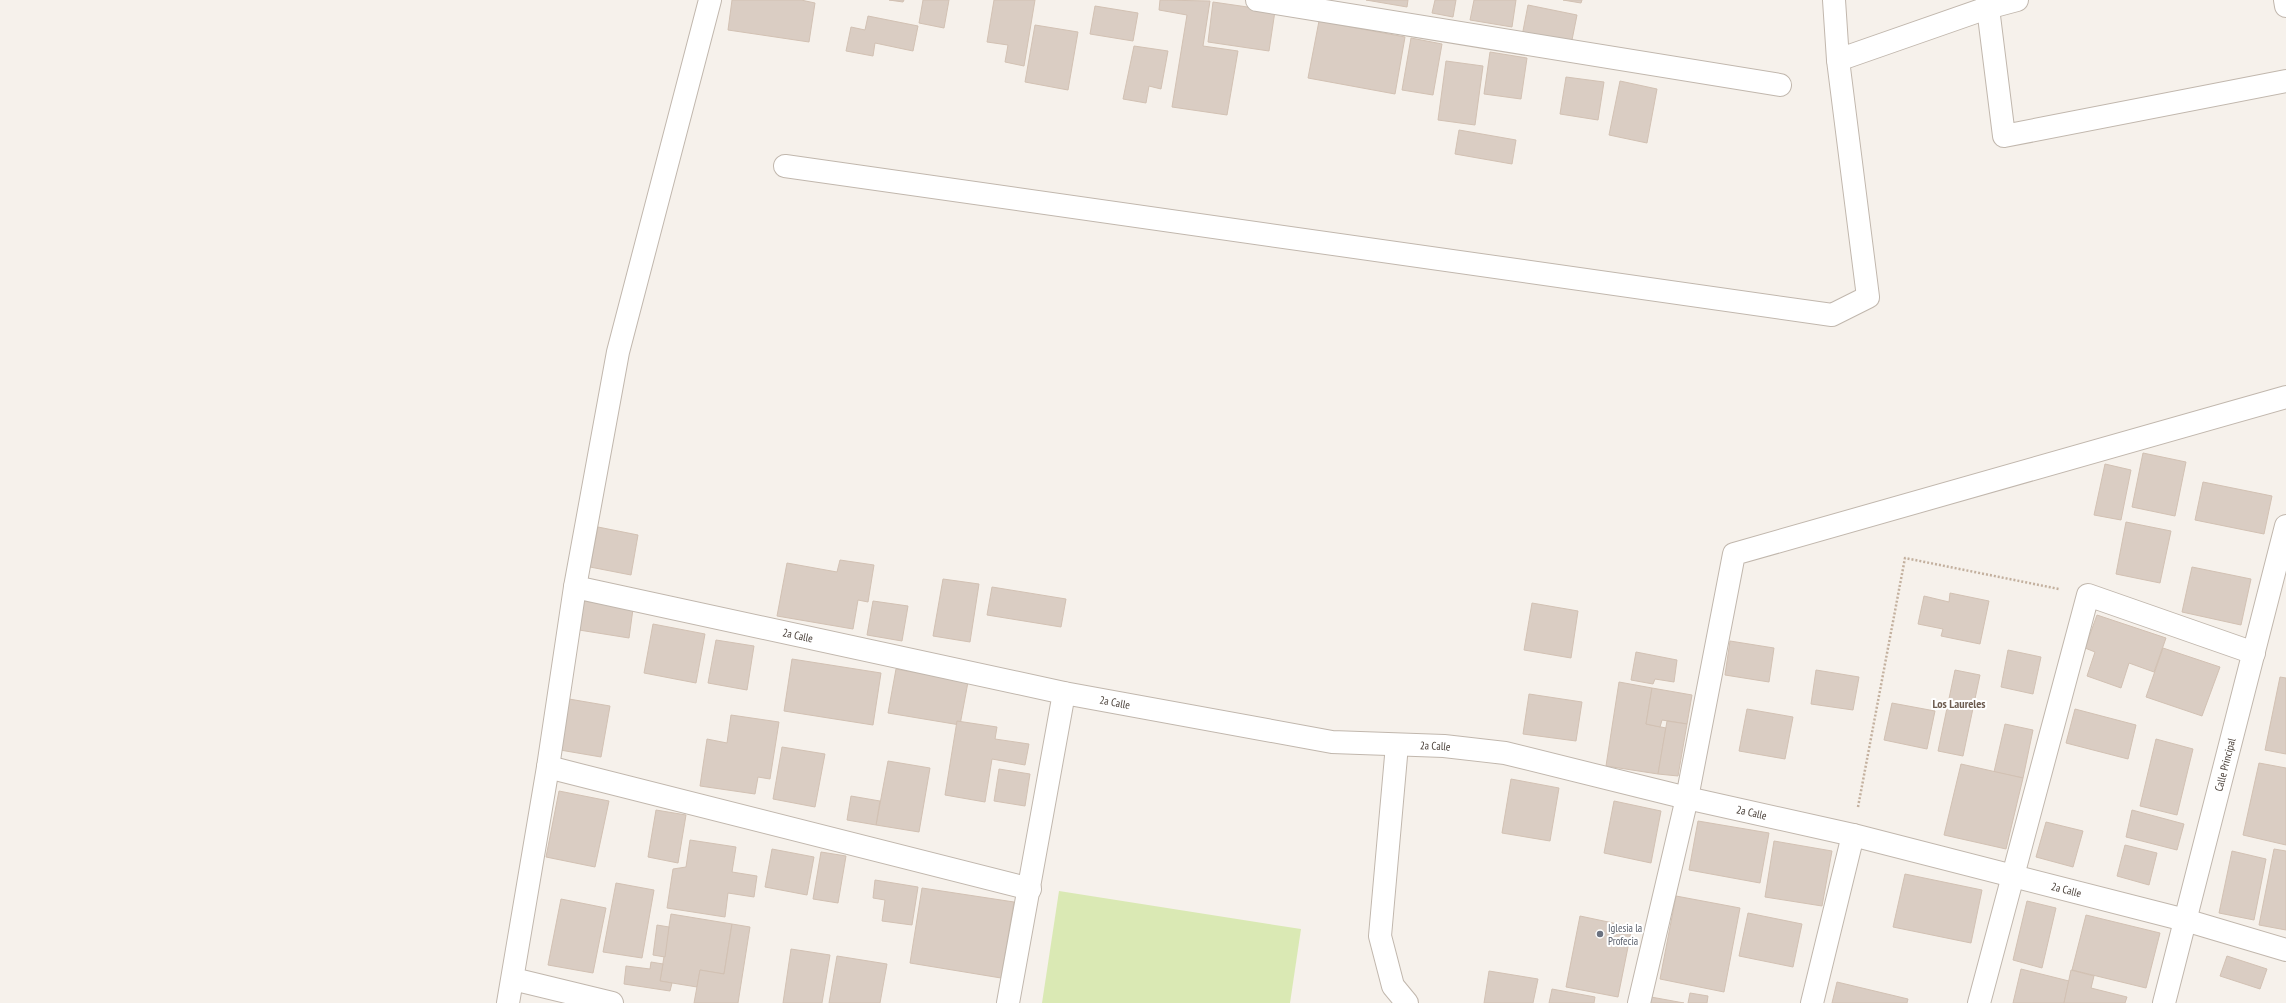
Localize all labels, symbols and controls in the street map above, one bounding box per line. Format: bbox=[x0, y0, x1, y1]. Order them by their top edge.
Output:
street label: 2a Calle bbox=[781, 625, 815, 645]
street label: 2a Calle bbox=[1098, 693, 1132, 712]
district label: Los Laureles bbox=[1932, 696, 1986, 711]
street label: Calle Principal bbox=[2211, 736, 2239, 793]
street label: 2a Calle bbox=[1420, 738, 1452, 754]
street label: 2a Calle bbox=[1735, 802, 1769, 823]
street label: 2a Calle bbox=[2050, 879, 2083, 900]
place label: Iglesia la Profecia bbox=[1608, 921, 1642, 948]
marker: Iglesia la Profecia bbox=[1595, 929, 1605, 939]

